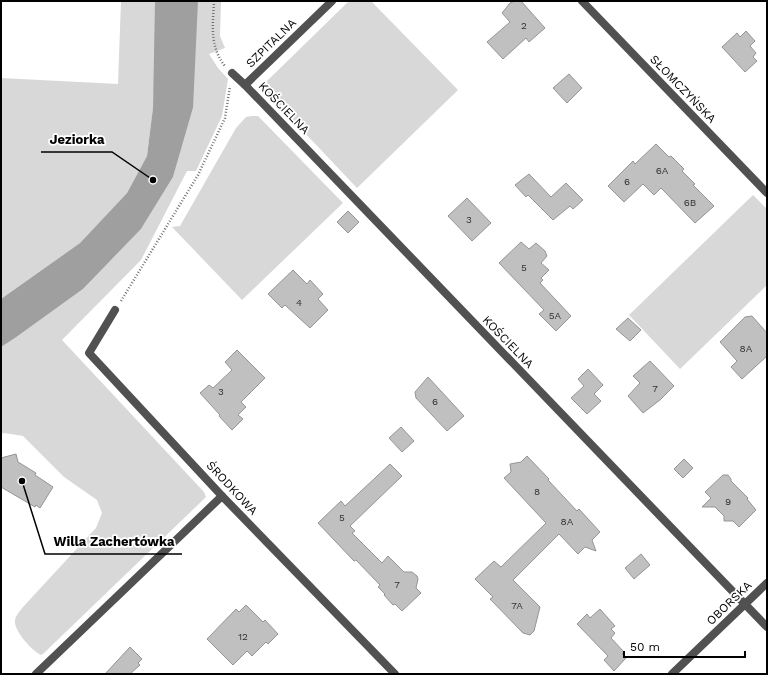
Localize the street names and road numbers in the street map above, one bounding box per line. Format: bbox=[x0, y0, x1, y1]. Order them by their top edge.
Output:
street label: SZPITALNA bbox=[243, 16, 299, 70]
street label: SŁOMCZYŃSKA bbox=[647, 52, 719, 126]
street label: KOŚCIELNA bbox=[256, 79, 313, 137]
street label: KOŚCIELNA bbox=[480, 313, 537, 371]
street label: ŚRODKOWA bbox=[203, 458, 261, 518]
street label: OBORSKA bbox=[704, 578, 755, 628]

